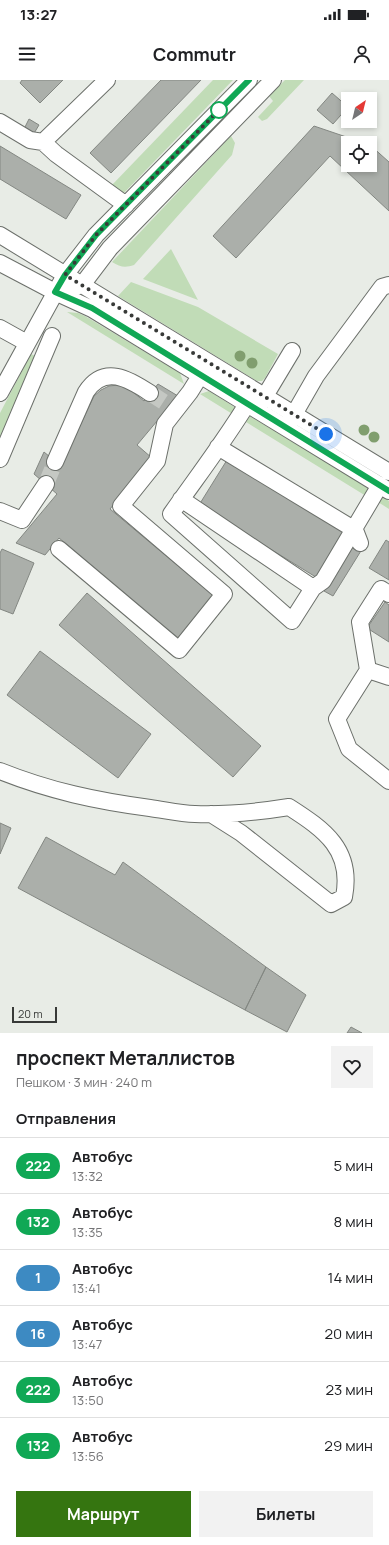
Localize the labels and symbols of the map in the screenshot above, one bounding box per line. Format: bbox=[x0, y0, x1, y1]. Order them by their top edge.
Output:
north arrow bbox=[341, 92, 377, 128]
unlabelled marker bbox=[210, 101, 228, 119]
your location bbox=[316, 424, 336, 444]
scale bar bbox=[12, 1005, 57, 1024]

